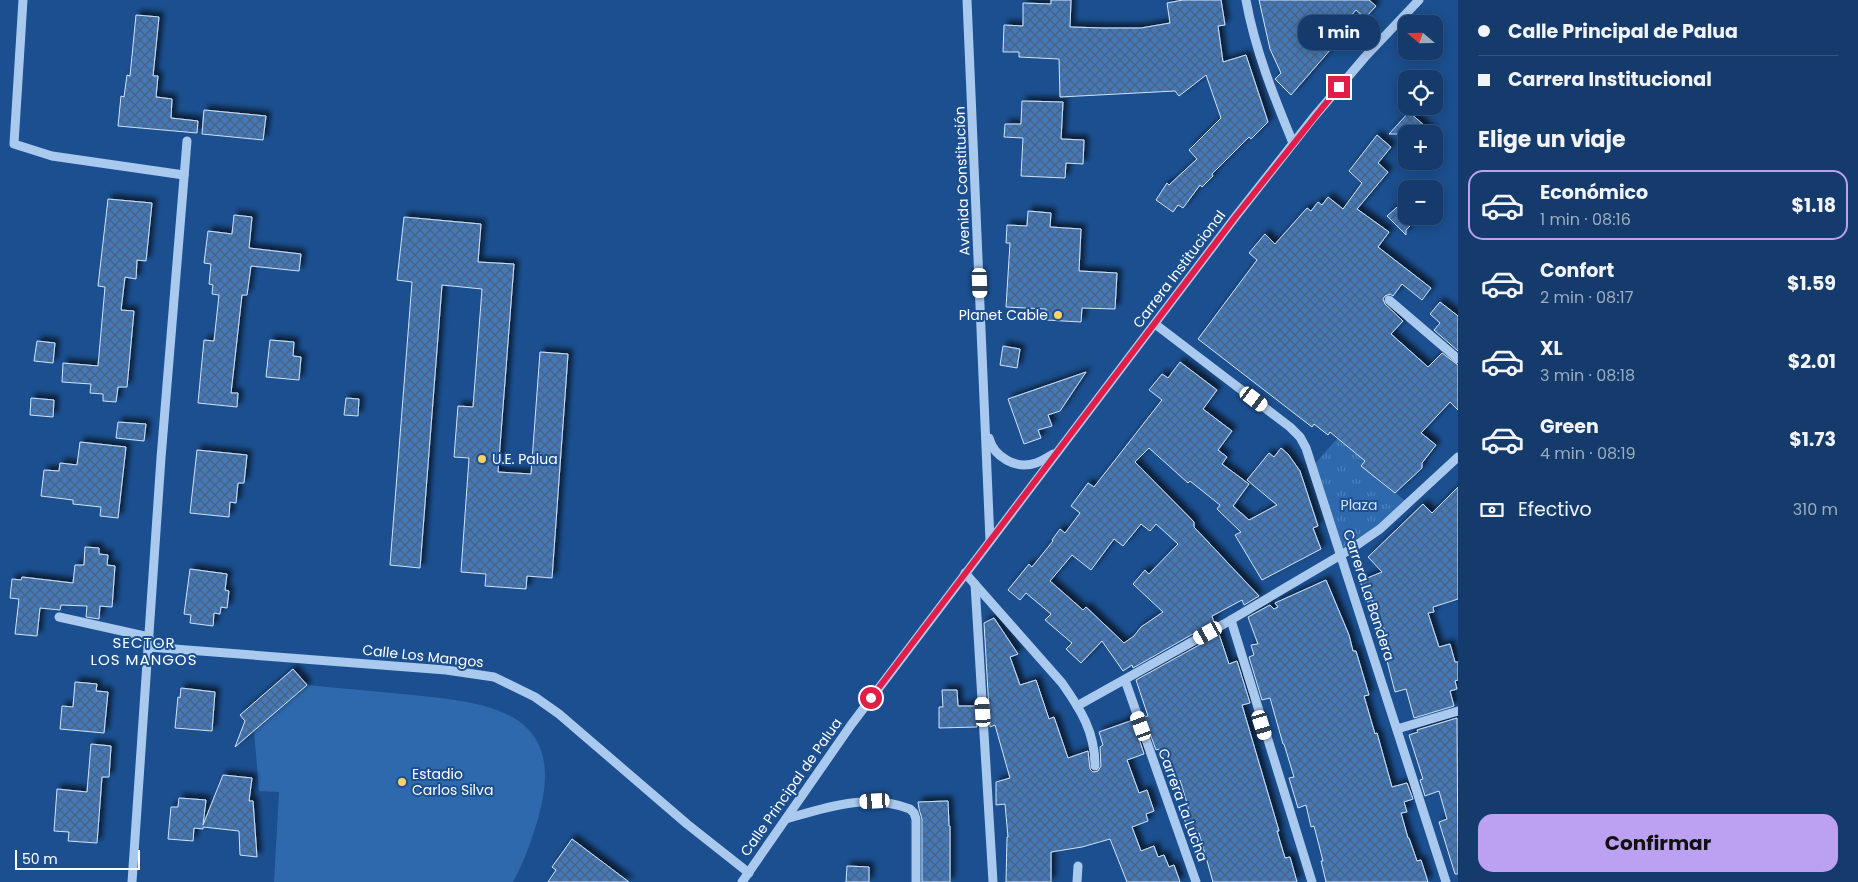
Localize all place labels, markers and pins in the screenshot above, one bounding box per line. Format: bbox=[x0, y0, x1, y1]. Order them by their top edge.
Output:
place label: Planet Cable bbox=[959, 305, 1048, 325]
marker: Planet Cable bbox=[1052, 309, 1064, 321]
place label: U.E. Palua bbox=[492, 449, 558, 469]
marker: U.E. Palua bbox=[476, 453, 488, 465]
place label: Estadio Carlos Silva bbox=[412, 764, 493, 800]
marker: Estadio Carlos Silva bbox=[396, 776, 408, 788]

